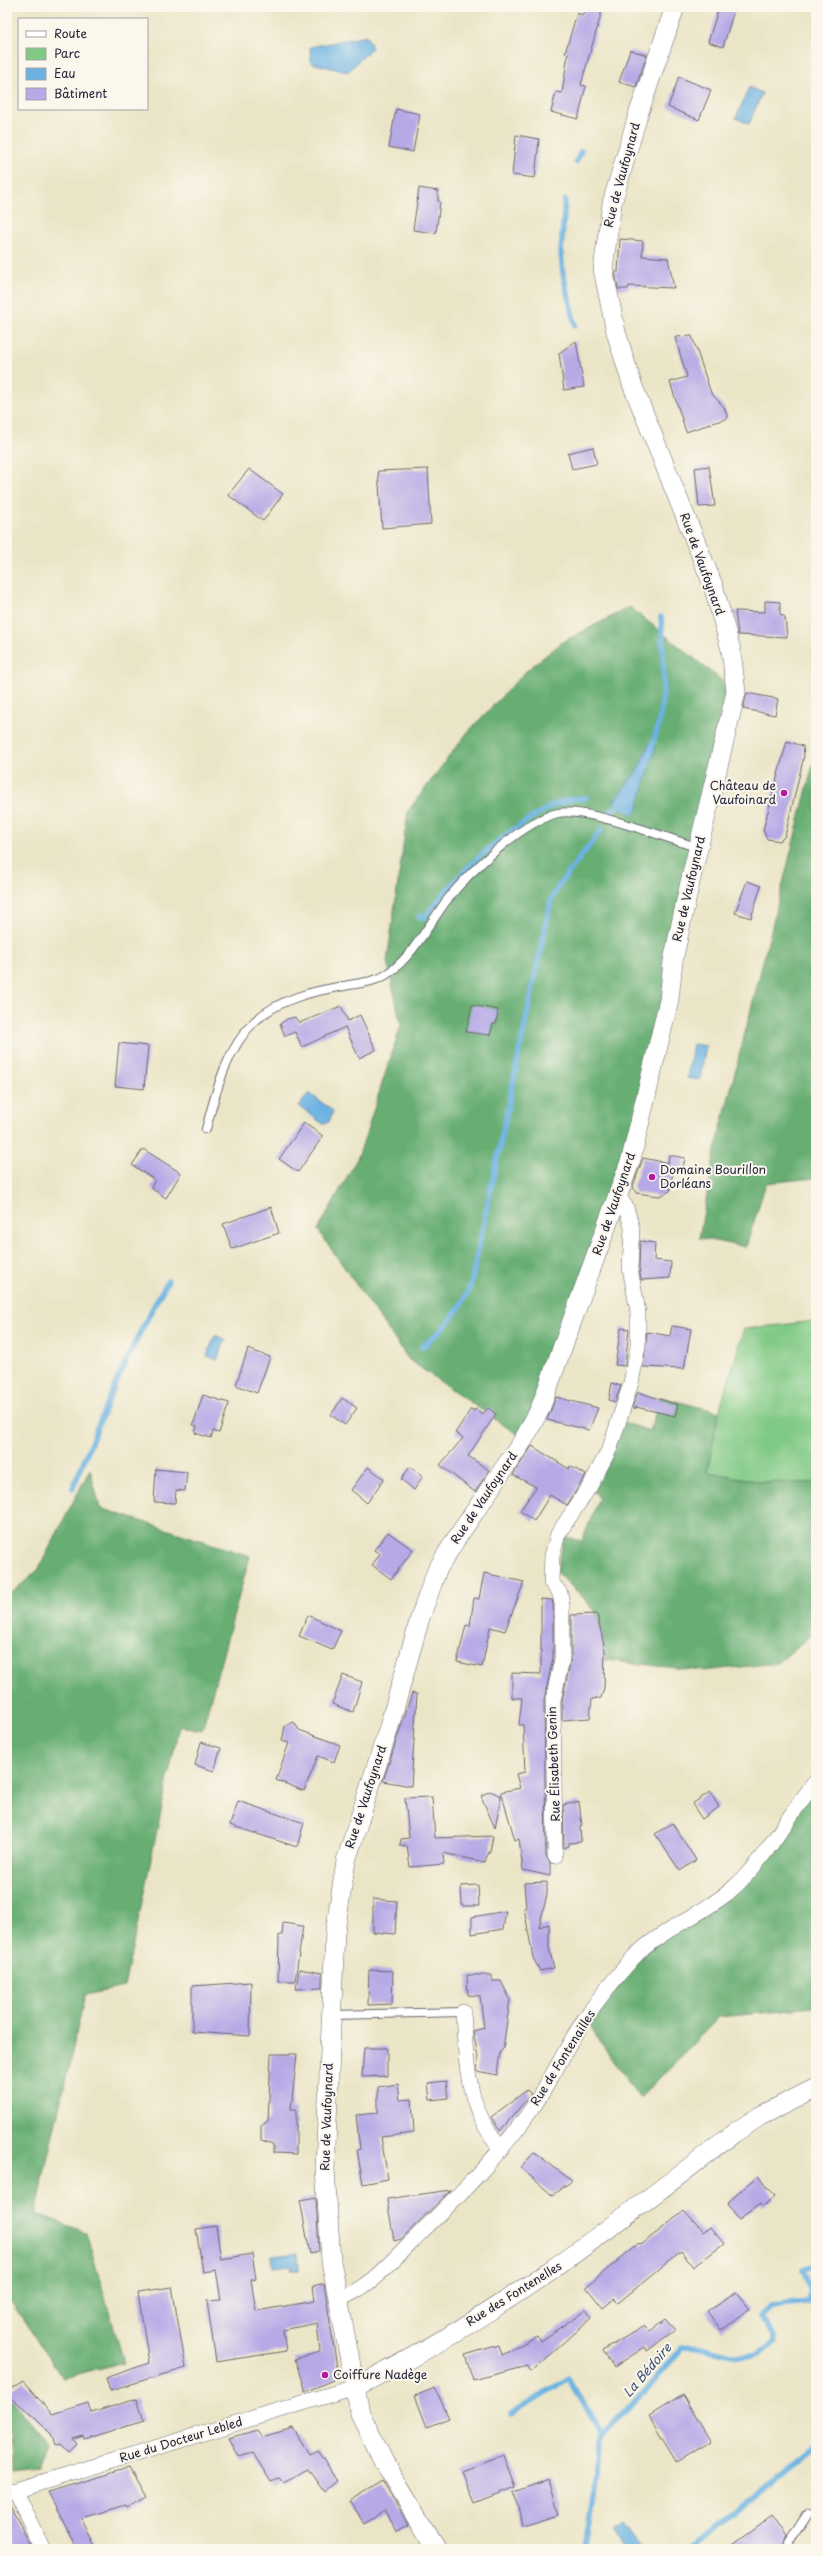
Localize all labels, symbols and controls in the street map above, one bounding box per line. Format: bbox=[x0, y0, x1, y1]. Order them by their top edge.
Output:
legend bbox=[18, 18, 148, 110]
text: Route bbox=[54, 24, 87, 42]
text: Parc bbox=[54, 44, 80, 62]
text: Eau bbox=[54, 64, 76, 82]
text: Bâtiment bbox=[54, 84, 107, 102]
street label: Rue de Vaufoynard bbox=[598, 120, 644, 229]
street label: Rue de Vaufoynard bbox=[676, 510, 730, 618]
place label: Château de Vaufoinard bbox=[710, 776, 777, 808]
marker: Château de Vaufoinard bbox=[779, 788, 789, 798]
street label: Rue de Vaufoynard bbox=[667, 834, 709, 943]
street label: Rue de Vaufoynard bbox=[587, 1149, 639, 1258]
place label: Domaine Bourillon Dorléans bbox=[660, 1160, 766, 1192]
marker: Domaine Bourillon Dorléans bbox=[647, 1172, 657, 1182]
street label: Rue de Vaufoynard bbox=[446, 1447, 521, 1547]
street label: Rue Élisabeth Genin bbox=[542, 1706, 564, 1822]
street label: Rue de Vaufoynard bbox=[340, 1742, 390, 1851]
street label: Rue de Fontenailles bbox=[525, 2006, 599, 2109]
street label: Rue de Vaufoynard bbox=[315, 2062, 337, 2171]
street label: Rue des Fontenelles bbox=[462, 2256, 565, 2330]
water label: La Bédoire bbox=[618, 2338, 676, 2401]
place label: Coiffure Nadège bbox=[333, 2365, 428, 2383]
marker: Coiffure Nadège bbox=[320, 2370, 330, 2380]
street label: Rue du Docteur Lebled bbox=[117, 2412, 244, 2466]

